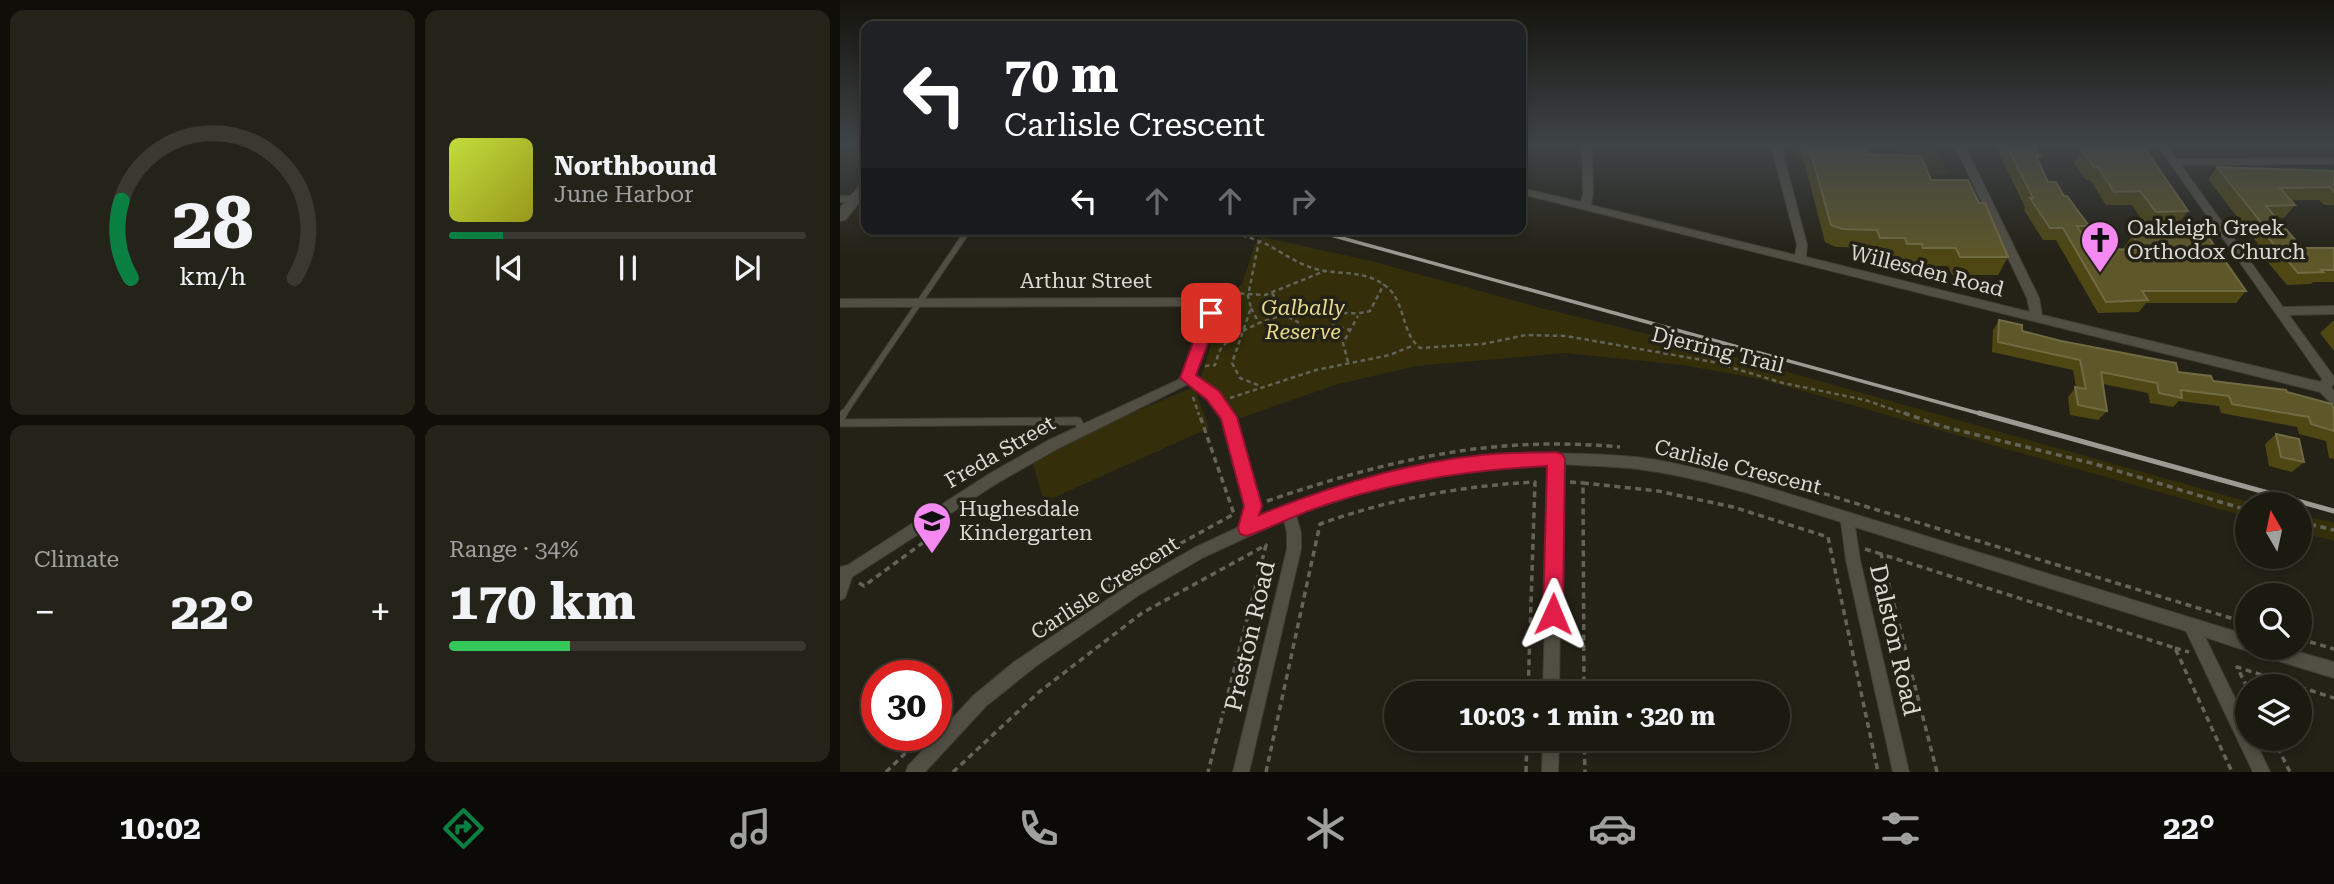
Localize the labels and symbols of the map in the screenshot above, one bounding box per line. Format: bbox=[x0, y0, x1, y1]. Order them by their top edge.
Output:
place label: Oakleigh Greek Orthodox Church bbox=[2127, 216, 2306, 264]
church icon: Oakleigh Greek Orthodox Church bbox=[2079, 219, 2121, 274]
street label: Willesden Road bbox=[1848, 240, 2007, 302]
street label: Arthur Street bbox=[1020, 269, 1152, 293]
pin bbox=[1181, 283, 1241, 343]
park label: Galbally Reserve bbox=[1261, 296, 1345, 344]
street label: Djerring Trail bbox=[1649, 322, 1787, 378]
street label: Freda Street bbox=[941, 411, 1059, 493]
street label: Carlisle Crescent bbox=[1652, 435, 1824, 499]
north arrow bbox=[2235, 492, 2312, 569]
place label: Hughesdale Kindergarten bbox=[959, 497, 1093, 545]
school or university icon: Hughesdale Kindergarten bbox=[911, 500, 953, 555]
street label: Carlisle Crescent bbox=[1027, 531, 1184, 645]
street label: Preston Road bbox=[1219, 558, 1281, 714]
street label: Dalston Road bbox=[1864, 562, 1926, 718]
position arrow bbox=[1516, 577, 1590, 651]
speed limit sign: 30 bbox=[861, 660, 952, 751]

